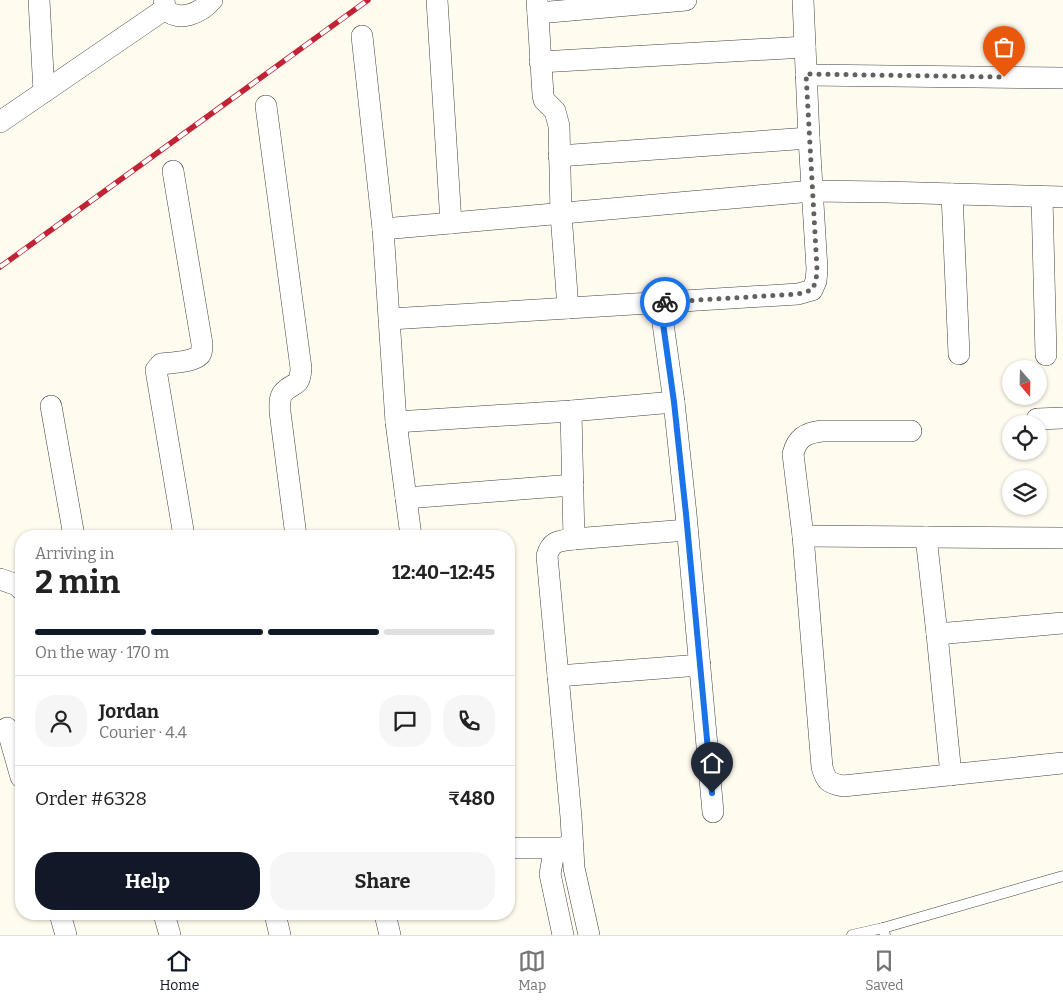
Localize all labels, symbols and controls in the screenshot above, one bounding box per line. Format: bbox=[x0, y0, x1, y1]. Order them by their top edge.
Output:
pin bbox=[983, 26, 1025, 77]
icon: bag bbox=[990, 33, 1018, 61]
courier bbox=[640, 277, 690, 327]
icon: bike bbox=[651, 288, 679, 316]
north arrow bbox=[1002, 360, 1048, 405]
map controls bbox=[1002, 360, 1047, 515]
button: locate bbox=[1002, 415, 1047, 460]
button: layers bbox=[1002, 470, 1047, 515]
text: Arriving in bbox=[35, 544, 114, 563]
text: 12:40–12:45 bbox=[392, 561, 495, 584]
text: 2 min bbox=[35, 563, 120, 601]
text: On the way · 170 m bbox=[35, 643, 169, 662]
button: person bbox=[35, 695, 87, 747]
button: chat bbox=[379, 695, 431, 747]
button: phone bbox=[443, 695, 495, 747]
text: Jordan bbox=[99, 700, 159, 723]
text: Courier · 4.4 bbox=[99, 723, 187, 742]
pin bbox=[691, 742, 733, 793]
icon: home bbox=[698, 749, 726, 777]
text: Order #6328 bbox=[35, 787, 147, 810]
text: ₹480 bbox=[448, 787, 495, 810]
button: Help bbox=[35, 852, 260, 910]
button: Share bbox=[270, 852, 495, 910]
tab: Home bbox=[159, 947, 199, 994]
tab: Map bbox=[518, 947, 546, 994]
tab: Saved bbox=[865, 947, 904, 994]

